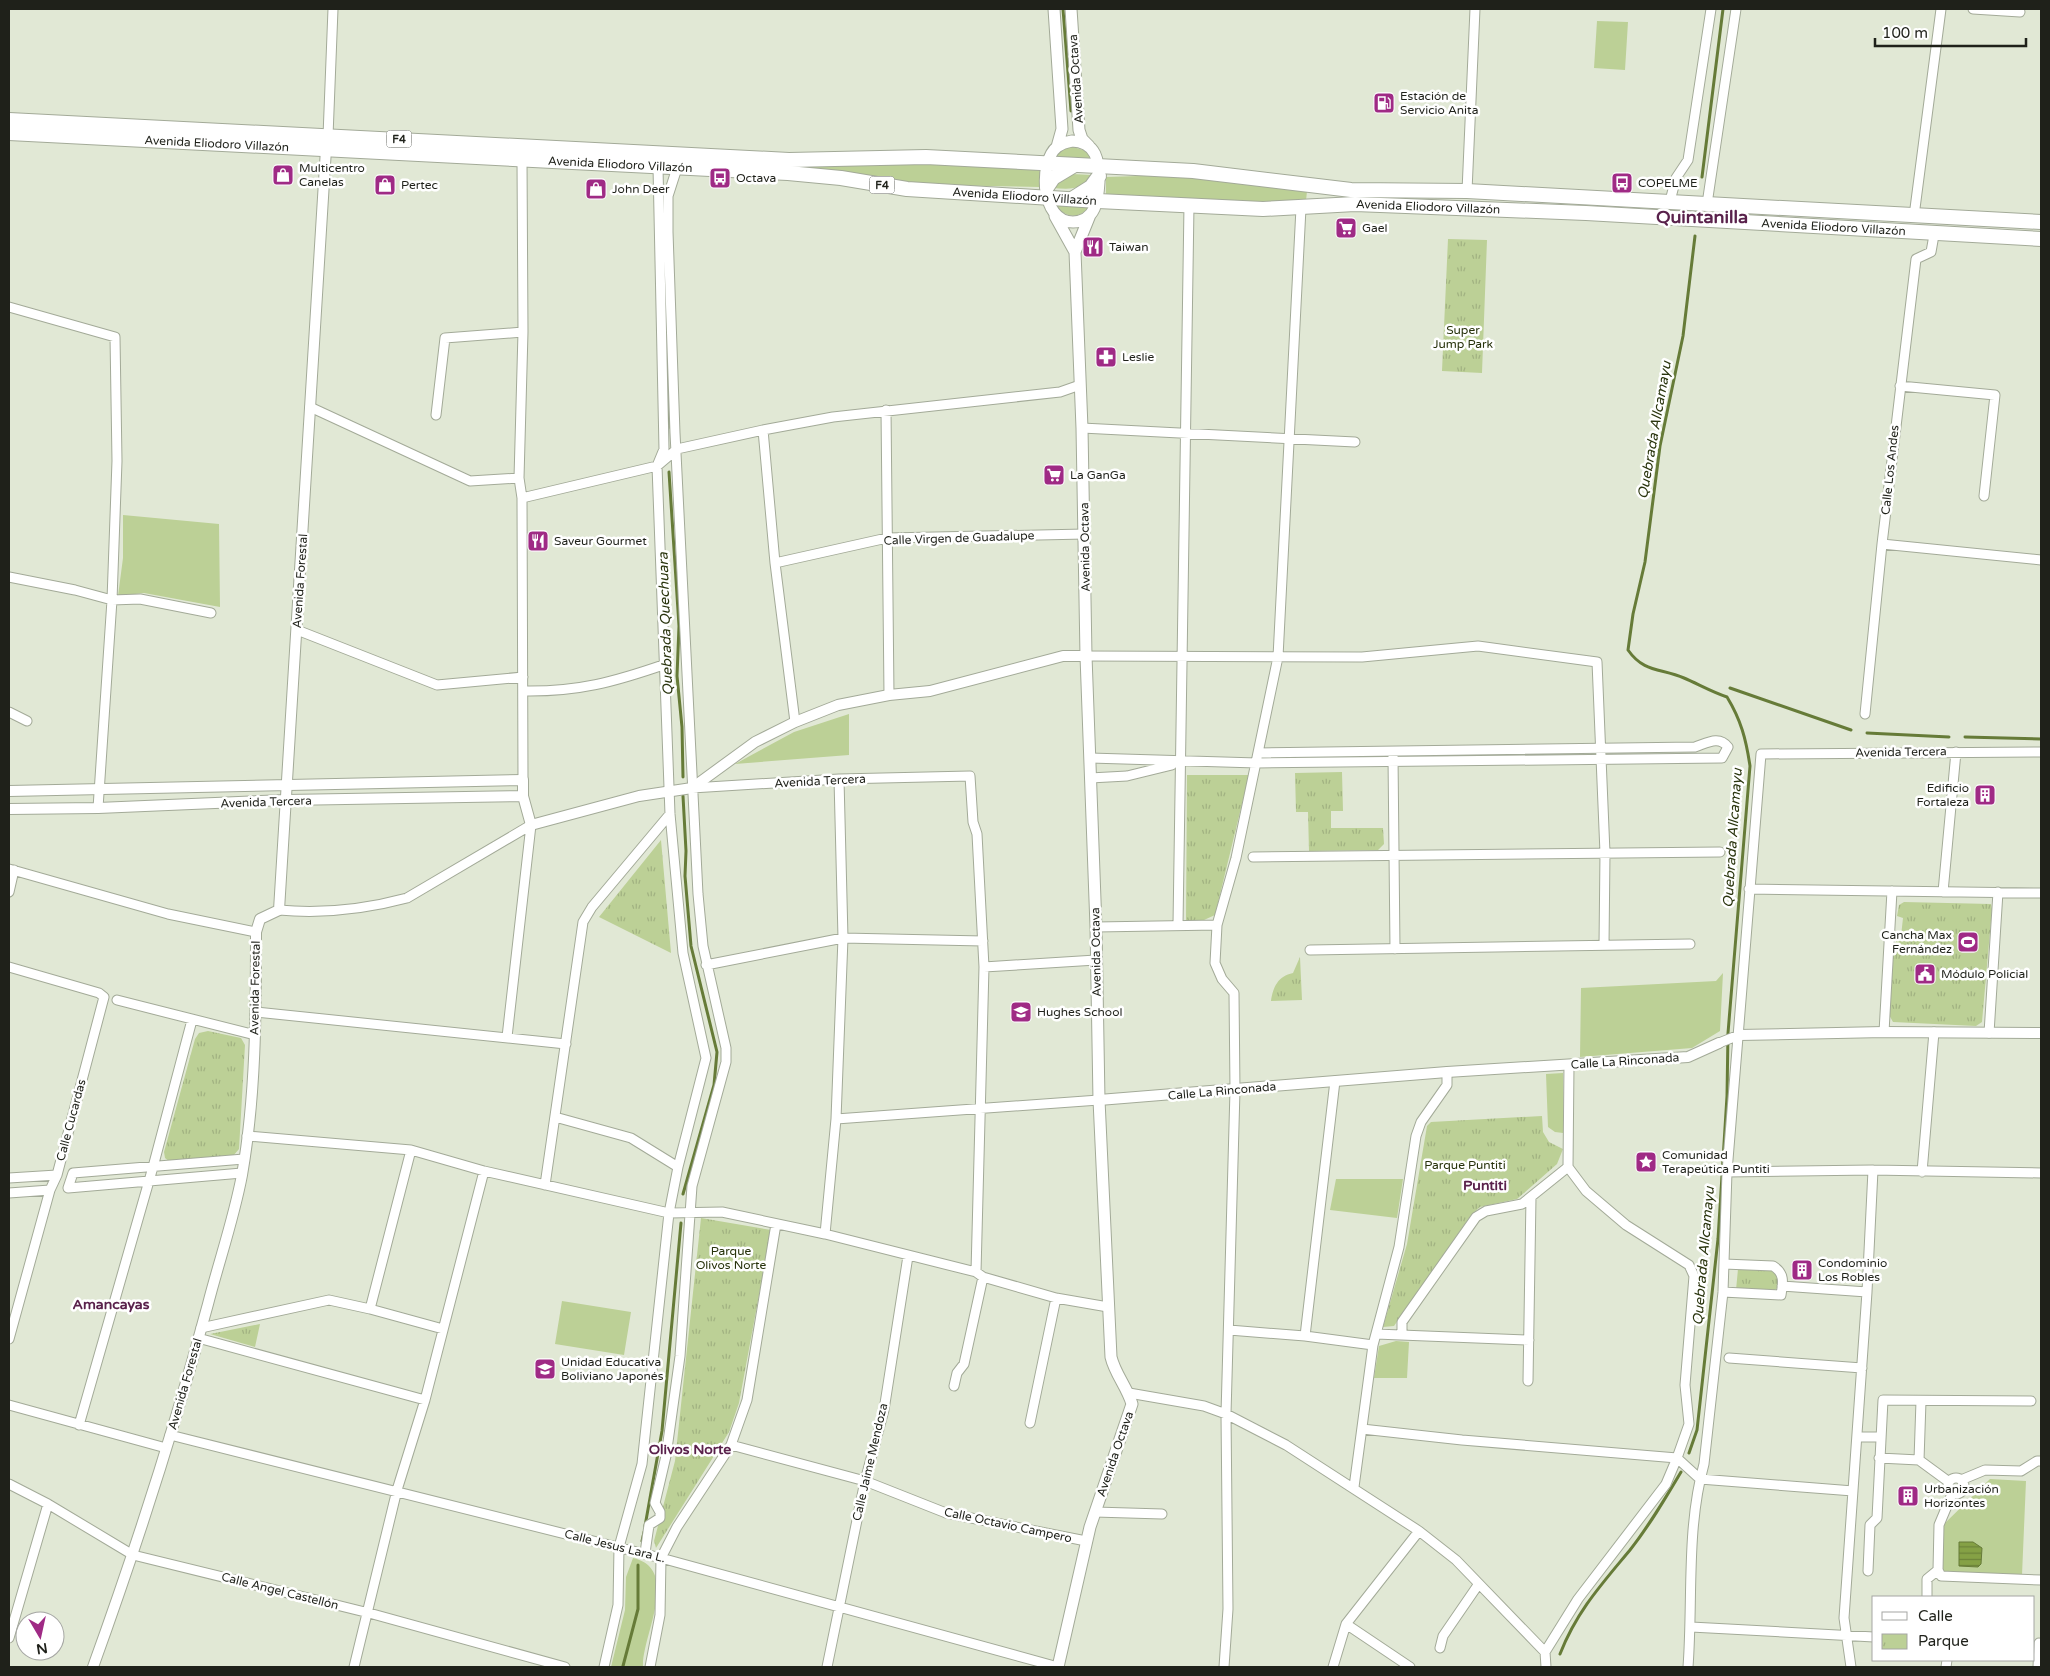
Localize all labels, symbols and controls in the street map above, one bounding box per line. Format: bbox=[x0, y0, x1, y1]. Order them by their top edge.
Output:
scale bar bbox=[1875, 15, 2026, 47]
text: 100 m bbox=[1882, 24, 1928, 42]
street label: Avenida Octava bbox=[1066, 34, 1086, 124]
place label: Estación de Servicio Anita bbox=[1400, 89, 1478, 117]
fuel station icon: Estación de Servicio Anita bbox=[1372, 91, 1396, 115]
road number: F4 bbox=[386, 130, 412, 148]
street label: Avenida Eliodoro Villazón bbox=[144, 133, 289, 154]
street label: Avenida Eliodoro Villazón bbox=[548, 154, 693, 175]
place label: Multicentro Canelas bbox=[299, 161, 365, 189]
shop icon: Multicentro Canelas bbox=[271, 163, 295, 187]
bus stop icon: Octava bbox=[708, 166, 732, 190]
place label: Octava bbox=[736, 171, 776, 185]
bus stop icon: COPELME bbox=[1610, 171, 1634, 195]
shop icon: Pertec bbox=[373, 173, 397, 197]
road number: F4 bbox=[870, 176, 894, 194]
place label: COPELME bbox=[1638, 176, 1698, 190]
shop icon: John Deer bbox=[584, 177, 608, 201]
place label: Pertec bbox=[401, 178, 438, 192]
place label: John Deer bbox=[612, 182, 670, 196]
street label: Avenida Eliodoro Villazón bbox=[952, 185, 1097, 208]
street label: Avenida Eliodoro Villazón bbox=[1356, 197, 1501, 217]
district label: Quintanilla bbox=[1656, 206, 1748, 228]
supermarket icon: Gael bbox=[1334, 216, 1358, 240]
street label: Avenida Eliodoro Villazón bbox=[1761, 216, 1906, 238]
place label: Gael bbox=[1362, 221, 1388, 235]
restaurant icon: Taiwan bbox=[1081, 235, 1105, 259]
place label: Taiwan bbox=[1109, 240, 1149, 254]
park label: Super Jump Park bbox=[1433, 323, 1494, 351]
pharmacy icon: Leslie bbox=[1094, 345, 1118, 369]
place label: Leslie bbox=[1122, 350, 1154, 364]
water label: Quebrada Allcamayu bbox=[1634, 359, 1675, 500]
street label: Calle Los Andes bbox=[1878, 424, 1902, 516]
supermarket icon: La GanGa bbox=[1042, 463, 1066, 487]
place label: La GanGa bbox=[1070, 468, 1126, 482]
street label: Avenida Octava bbox=[1077, 502, 1093, 592]
street label: Calle Virgen de Guadalupe bbox=[883, 528, 1035, 548]
restaurant icon: Saveur Gourmet bbox=[526, 529, 550, 553]
street label: Avenida Forestal bbox=[290, 533, 310, 629]
place label: Saveur Gourmet bbox=[554, 534, 647, 548]
water label: Quebrada Quechuara bbox=[654, 551, 676, 696]
street label: Avenida Tercera bbox=[1855, 744, 1947, 760]
water label: Quebrada Allcamayu bbox=[1719, 766, 1746, 908]
street label: Avenida Tercera bbox=[774, 772, 866, 790]
place label: Edificio Fortaleza bbox=[1916, 781, 1969, 809]
building icon: Edificio Fortaleza bbox=[1973, 783, 1997, 807]
street label: Avenida Tercera bbox=[220, 793, 312, 811]
street label: Avenida Octava bbox=[1088, 907, 1104, 997]
place label: Cancha Max Fernández bbox=[1881, 928, 1952, 956]
sports icon: Cancha Max Fernández bbox=[1956, 930, 1980, 954]
street label: Avenida Forestal bbox=[247, 941, 263, 1035]
public building icon: Módulo Policial bbox=[1913, 962, 1937, 986]
place label: Módulo Policial bbox=[1941, 967, 2028, 981]
school or university icon: Hughes School bbox=[1009, 1000, 1033, 1024]
place label: Hughes School bbox=[1037, 1005, 1122, 1019]
street label: Calle La Rinconada bbox=[1570, 1050, 1680, 1072]
street label: Calle Cucardas bbox=[53, 1077, 89, 1162]
street label: Calle La Rinconada bbox=[1167, 1079, 1277, 1103]
place label: Comunidad Terapeútica Puntiti bbox=[1662, 1148, 1770, 1176]
place icon: Comunidad Terapeútica Puntiti bbox=[1634, 1150, 1658, 1174]
park label: Parque Puntiti bbox=[1424, 1158, 1506, 1172]
district label: Puntiti bbox=[1463, 1177, 1507, 1194]
water label: Quebrada Allcamayu bbox=[1689, 1184, 1718, 1326]
park label: Parque Olivos Norte bbox=[696, 1244, 767, 1272]
place label: Condominio Los Robles bbox=[1818, 1256, 1887, 1284]
building icon: Condominio Los Robles bbox=[1790, 1258, 1814, 1282]
district label: Amancayas bbox=[73, 1296, 150, 1313]
street label: Avenida Forestal bbox=[165, 1337, 205, 1431]
place label: Unidad Educativa Boliviano Japonés bbox=[561, 1355, 664, 1383]
school or university icon: Unidad Educativa Boliviano Japonés bbox=[533, 1357, 557, 1381]
street label: Calle Jaime Mendoza bbox=[850, 1402, 890, 1522]
street label: Avenida Octava bbox=[1094, 1409, 1136, 1499]
district label: Olivos Norte bbox=[649, 1441, 731, 1458]
place label: Urbanización Horizontes bbox=[1924, 1482, 1999, 1510]
building icon: Urbanización Horizontes bbox=[1896, 1484, 1920, 1508]
street label: Calle Octavio Campero bbox=[943, 1505, 1073, 1545]
street label: Calle Jesus Lara L. bbox=[563, 1527, 667, 1565]
street label: Calle Angel Castellón bbox=[220, 1570, 340, 1612]
legend bbox=[1872, 1596, 2035, 1661]
text: Calle bbox=[1918, 1607, 1953, 1625]
north arrow bbox=[15, 1611, 65, 1661]
text: Parque bbox=[1918, 1632, 1969, 1650]
text: N bbox=[35, 1639, 49, 1658]

